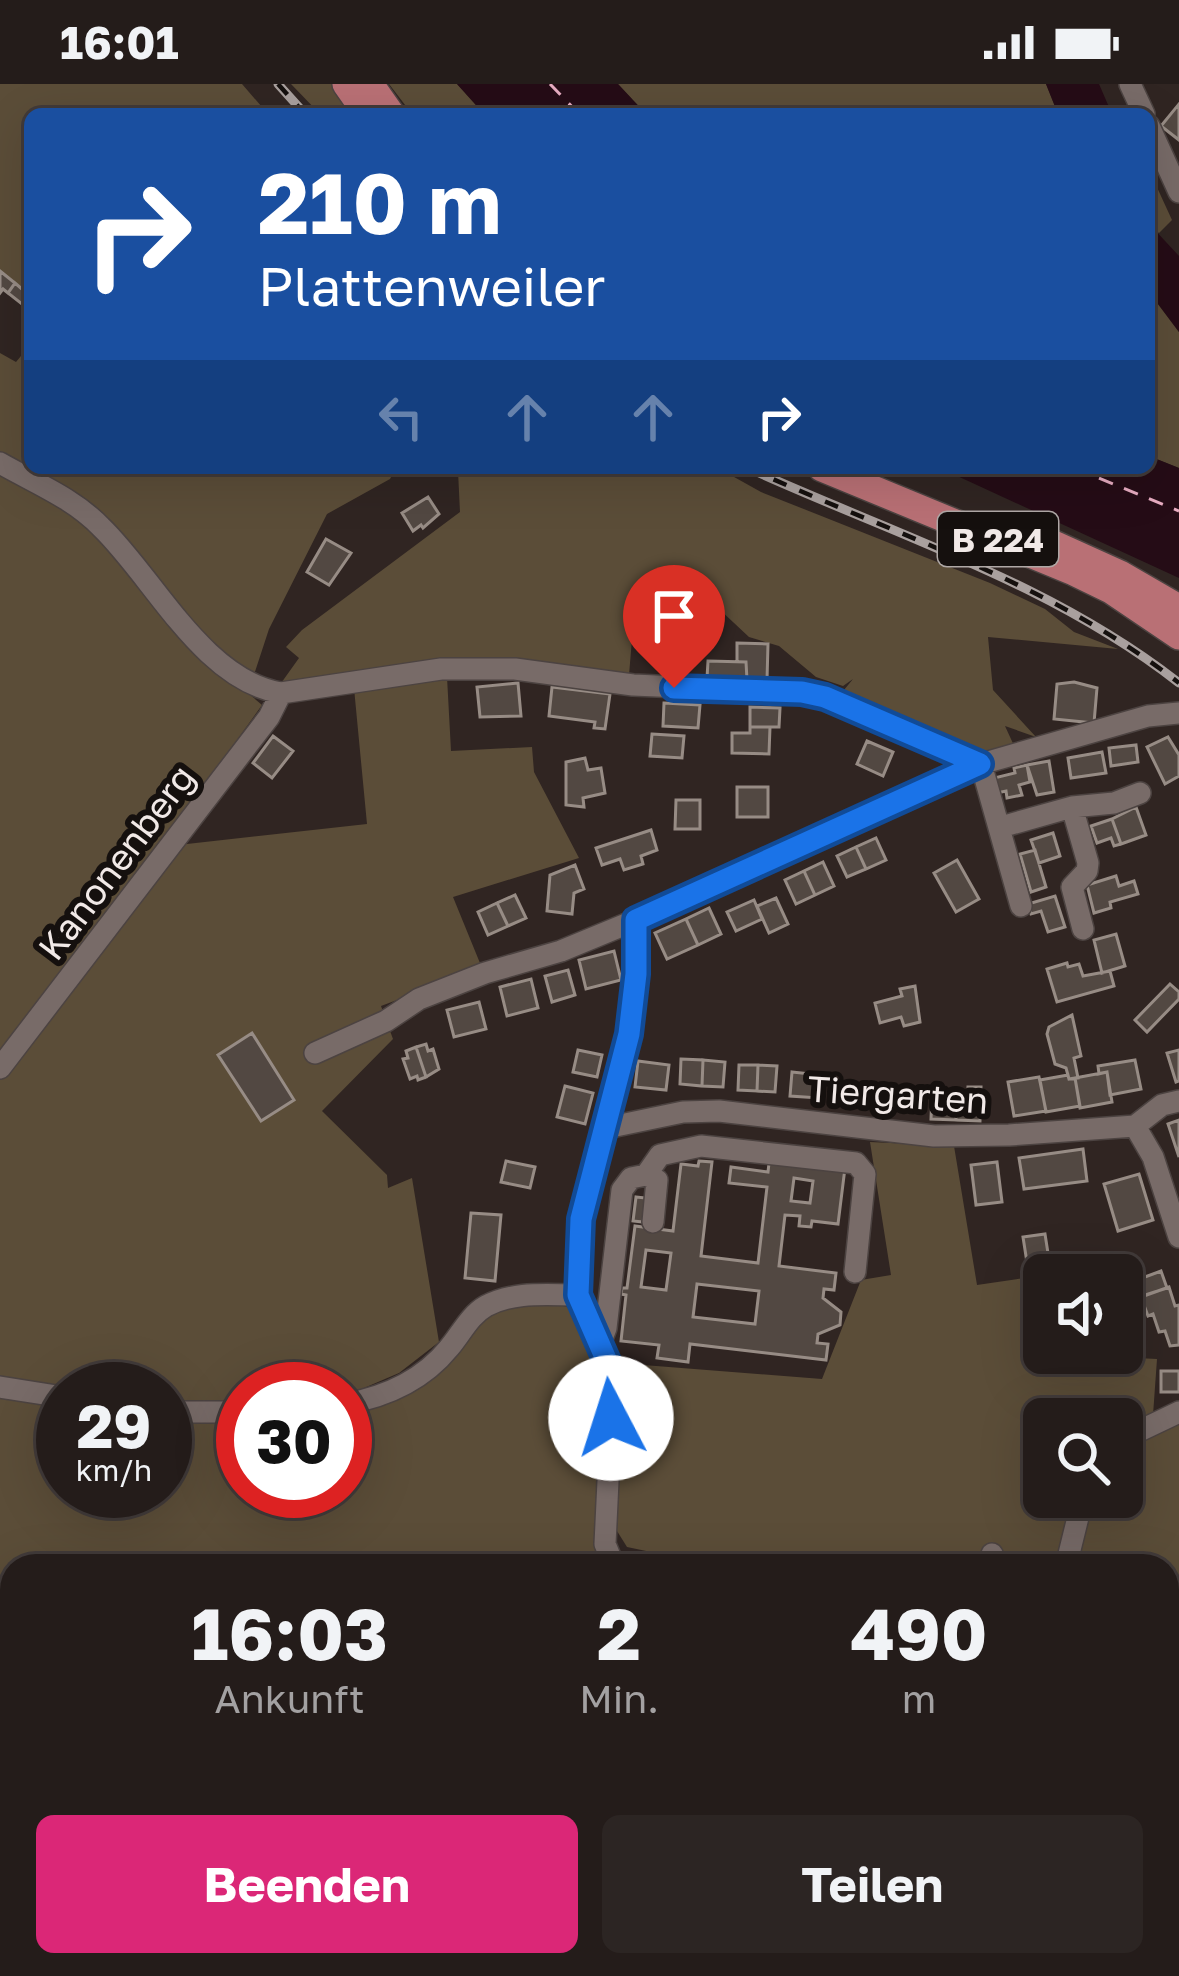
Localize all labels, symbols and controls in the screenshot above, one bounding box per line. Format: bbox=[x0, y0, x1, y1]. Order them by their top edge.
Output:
text: 16:01 bbox=[60, 15, 179, 69]
text: 210 m bbox=[258, 152, 502, 252]
icon: right bbox=[60, 156, 216, 312]
text: Plattenweiler bbox=[258, 253, 605, 318]
icon: left bbox=[368, 384, 434, 450]
icon: ahead bbox=[494, 384, 560, 450]
icon: ahead bbox=[620, 384, 686, 450]
icon: right bbox=[746, 384, 812, 450]
road number: B 224 bbox=[938, 512, 1058, 566]
pin bbox=[623, 565, 725, 688]
icon: arrive bbox=[641, 583, 707, 649]
street label: Kanonenberg bbox=[29, 756, 203, 968]
street label: Tiergarten bbox=[806, 1066, 990, 1122]
map controls bbox=[1023, 1254, 1143, 1518]
button: sound bbox=[1023, 1254, 1143, 1374]
position arrow bbox=[548, 1355, 674, 1481]
speed limit sign: 30 bbox=[216, 1362, 372, 1518]
text: 29 bbox=[77, 1389, 151, 1461]
button: search bbox=[1023, 1398, 1143, 1518]
text: km/h bbox=[76, 1452, 152, 1488]
text: 16:03 bbox=[191, 1589, 388, 1676]
text: 2 bbox=[597, 1589, 641, 1676]
text: 490 bbox=[850, 1589, 988, 1676]
text: Ankunft bbox=[215, 1675, 365, 1722]
text: Min. bbox=[579, 1675, 659, 1722]
text: m bbox=[902, 1675, 936, 1722]
button: Beenden bbox=[36, 1815, 578, 1953]
button: Teilen bbox=[602, 1815, 1143, 1953]

